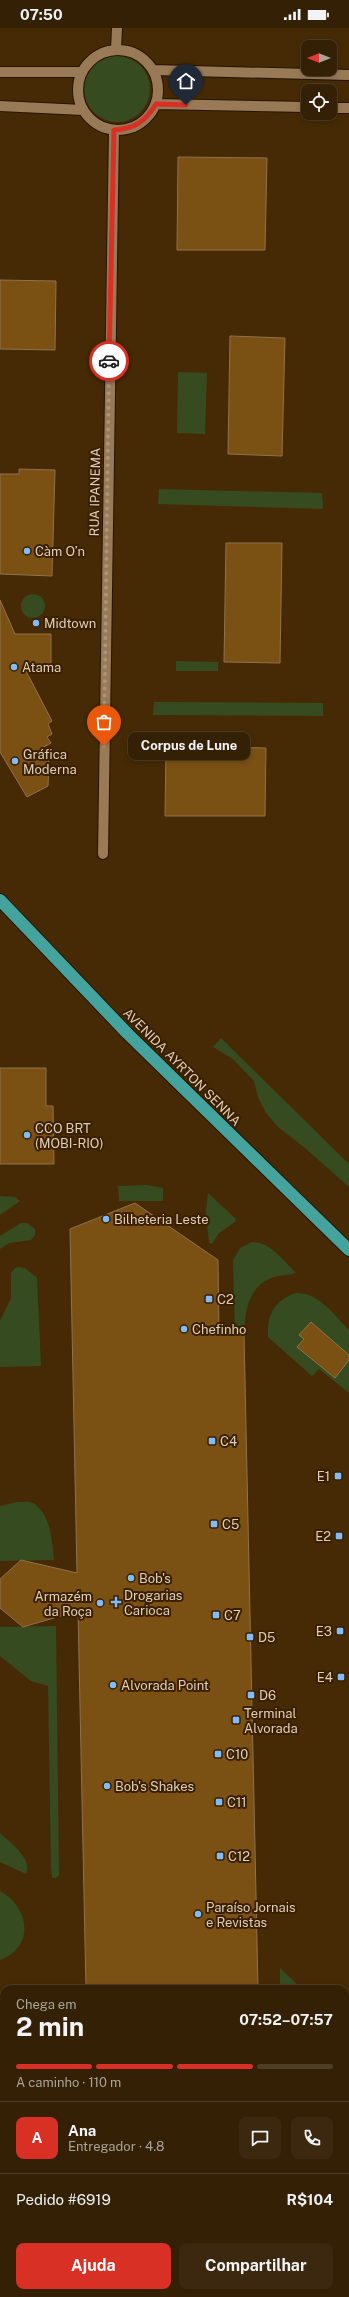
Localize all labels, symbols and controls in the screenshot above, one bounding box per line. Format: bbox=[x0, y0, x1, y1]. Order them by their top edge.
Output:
text: 07:50 bbox=[20, 6, 63, 23]
north arrow bbox=[301, 40, 337, 76]
map controls bbox=[301, 40, 337, 120]
pin bbox=[169, 64, 203, 105]
icon: home bbox=[175, 70, 197, 92]
button: locate bbox=[301, 84, 337, 120]
courier bbox=[89, 341, 129, 381]
icon: car bbox=[98, 350, 120, 372]
street label: RUA IPANEMA bbox=[87, 448, 103, 536]
place label: Càm O’n bbox=[35, 544, 85, 559]
marker: Càm O’n bbox=[22, 546, 32, 556]
place label: Midtown bbox=[44, 616, 96, 631]
marker: Midtown bbox=[31, 618, 41, 628]
place label: Atama bbox=[22, 660, 61, 675]
marker: Atama bbox=[9, 662, 19, 672]
pin bbox=[87, 705, 121, 746]
icon: bag bbox=[93, 711, 115, 733]
callout: Corpus de Lune bbox=[128, 732, 250, 760]
text: Corpus de Lune bbox=[141, 738, 237, 753]
place label: Gráfica Moderna bbox=[23, 747, 77, 777]
marker: Gráfica Moderna bbox=[10, 756, 20, 766]
street label: AVENIDA AYRTON SENNA bbox=[120, 1005, 244, 1129]
place label: CCO BRT (MOBI-RIO) bbox=[35, 1121, 103, 1151]
marker: CCO BRT (MOBI-RIO) bbox=[22, 1130, 32, 1140]
place label: Bilheteria Leste bbox=[114, 1212, 209, 1227]
marker: Bilheteria Leste bbox=[101, 1214, 111, 1224]
place label: C2 bbox=[217, 1292, 234, 1307]
marker: C2 bbox=[204, 1294, 214, 1304]
place label: Chefinho bbox=[192, 1322, 246, 1337]
marker: Chefinho bbox=[179, 1324, 189, 1334]
place label: C4 bbox=[220, 1434, 237, 1449]
marker: C4 bbox=[207, 1436, 217, 1446]
place label: E1 bbox=[317, 1469, 330, 1484]
marker: E1 bbox=[333, 1471, 343, 1481]
place label: C5 bbox=[222, 1517, 239, 1532]
marker: C5 bbox=[209, 1519, 219, 1529]
place label: E2 bbox=[315, 1529, 331, 1544]
marker: E2 bbox=[334, 1531, 344, 1541]
place label: Bob's bbox=[139, 1571, 171, 1586]
marker: Bob's bbox=[126, 1573, 136, 1583]
place label: Drogarias Carioca bbox=[124, 1588, 182, 1618]
place label: Armazém da Roça bbox=[34, 1589, 92, 1619]
marker: Drogarias Carioca bbox=[111, 1597, 121, 1607]
marker: Armazém da Roça bbox=[95, 1598, 105, 1608]
place label: C7 bbox=[224, 1608, 241, 1623]
marker: C7 bbox=[211, 1610, 221, 1620]
place label: E3 bbox=[316, 1624, 332, 1639]
marker: E3 bbox=[335, 1626, 345, 1636]
place label: D5 bbox=[258, 1630, 275, 1645]
marker: D5 bbox=[245, 1632, 255, 1642]
place label: E4 bbox=[317, 1670, 333, 1685]
marker: E4 bbox=[336, 1672, 346, 1682]
place label: Alvorada Point bbox=[121, 1678, 209, 1693]
marker: Alvorada Point bbox=[108, 1680, 118, 1690]
place label: D6 bbox=[259, 1688, 276, 1703]
marker: D6 bbox=[246, 1690, 256, 1700]
place label: Terminal Alvorada bbox=[244, 1706, 298, 1736]
marker: Terminal Alvorada bbox=[231, 1715, 241, 1725]
place label: C10 bbox=[226, 1747, 248, 1762]
marker: C10 bbox=[213, 1749, 223, 1759]
place label: Bob's Shakes bbox=[115, 1779, 194, 1794]
marker: Bob's Shakes bbox=[102, 1781, 112, 1791]
place label: C11 bbox=[227, 1795, 247, 1810]
marker: C11 bbox=[214, 1797, 224, 1807]
place label: C12 bbox=[228, 1849, 250, 1864]
marker: C12 bbox=[215, 1851, 225, 1861]
place label: Paraíso Jornais e Revistas bbox=[206, 1900, 295, 1930]
marker: Paraíso Jornais e Revistas bbox=[193, 1909, 203, 1919]
text: Chega em bbox=[16, 1997, 76, 2012]
text: 2 min bbox=[16, 2011, 84, 2042]
text: 07:52–07:57 bbox=[239, 2011, 333, 2028]
text: A caminho · 110 m bbox=[16, 2075, 121, 2090]
button: chat bbox=[239, 2117, 281, 2159]
button: phone bbox=[291, 2117, 333, 2159]
text: Ana bbox=[68, 2122, 96, 2139]
text: A bbox=[32, 2129, 42, 2146]
text: Entregador · 4.8 bbox=[68, 2139, 164, 2154]
text: Pedido #6919 bbox=[16, 2191, 111, 2208]
text: R$104 bbox=[286, 2191, 333, 2208]
button: Ajuda bbox=[16, 2243, 171, 2289]
button: Compartilhar bbox=[179, 2243, 333, 2289]

